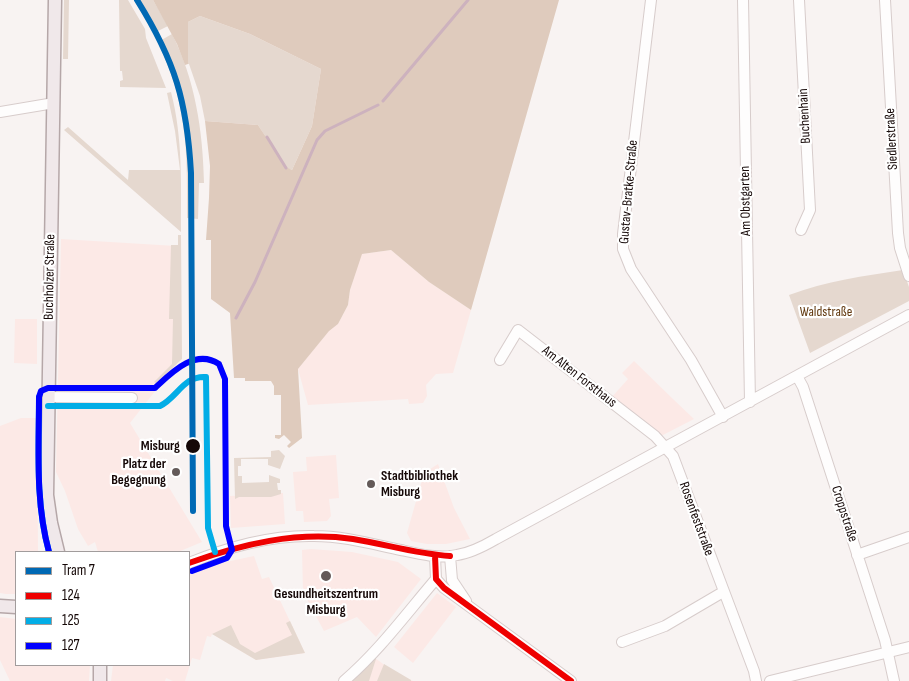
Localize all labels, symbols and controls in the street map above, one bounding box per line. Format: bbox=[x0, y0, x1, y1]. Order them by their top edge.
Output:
street label: Buchenhain bbox=[795, 88, 815, 144]
street label: Siedlerstraße bbox=[882, 108, 902, 170]
street label: Gustav-Bratke-Straße bbox=[616, 139, 642, 245]
street label: Am Obstgarten bbox=[737, 166, 755, 236]
street label: Buchholzer Straße bbox=[41, 234, 59, 320]
park label: Waldstraße bbox=[800, 304, 852, 320]
street label: Am Alten Forsthaus bbox=[538, 343, 620, 411]
marker: Misburg bbox=[184, 437, 202, 455]
place label: Misburg bbox=[141, 438, 180, 454]
place label: Platz der Begegnung bbox=[111, 456, 166, 488]
marker: Platz der Begegnung bbox=[170, 466, 182, 478]
place label: Stadtbibliothek Misburg bbox=[381, 468, 458, 501]
marker: Stadtbibliothek Misburg bbox=[365, 478, 377, 490]
street label: Rosenfeststraße bbox=[675, 480, 717, 558]
street label: Croppstraße bbox=[827, 484, 861, 544]
legend bbox=[15, 551, 190, 666]
text: Tram 7 bbox=[62, 561, 95, 580]
marker: Gesundheitszentrum Misburg bbox=[319, 569, 333, 583]
text: 124 bbox=[62, 586, 80, 605]
place label: Gesundheitszentrum Misburg bbox=[274, 586, 378, 618]
text: 125 bbox=[62, 611, 80, 630]
text: 127 bbox=[62, 636, 80, 655]

